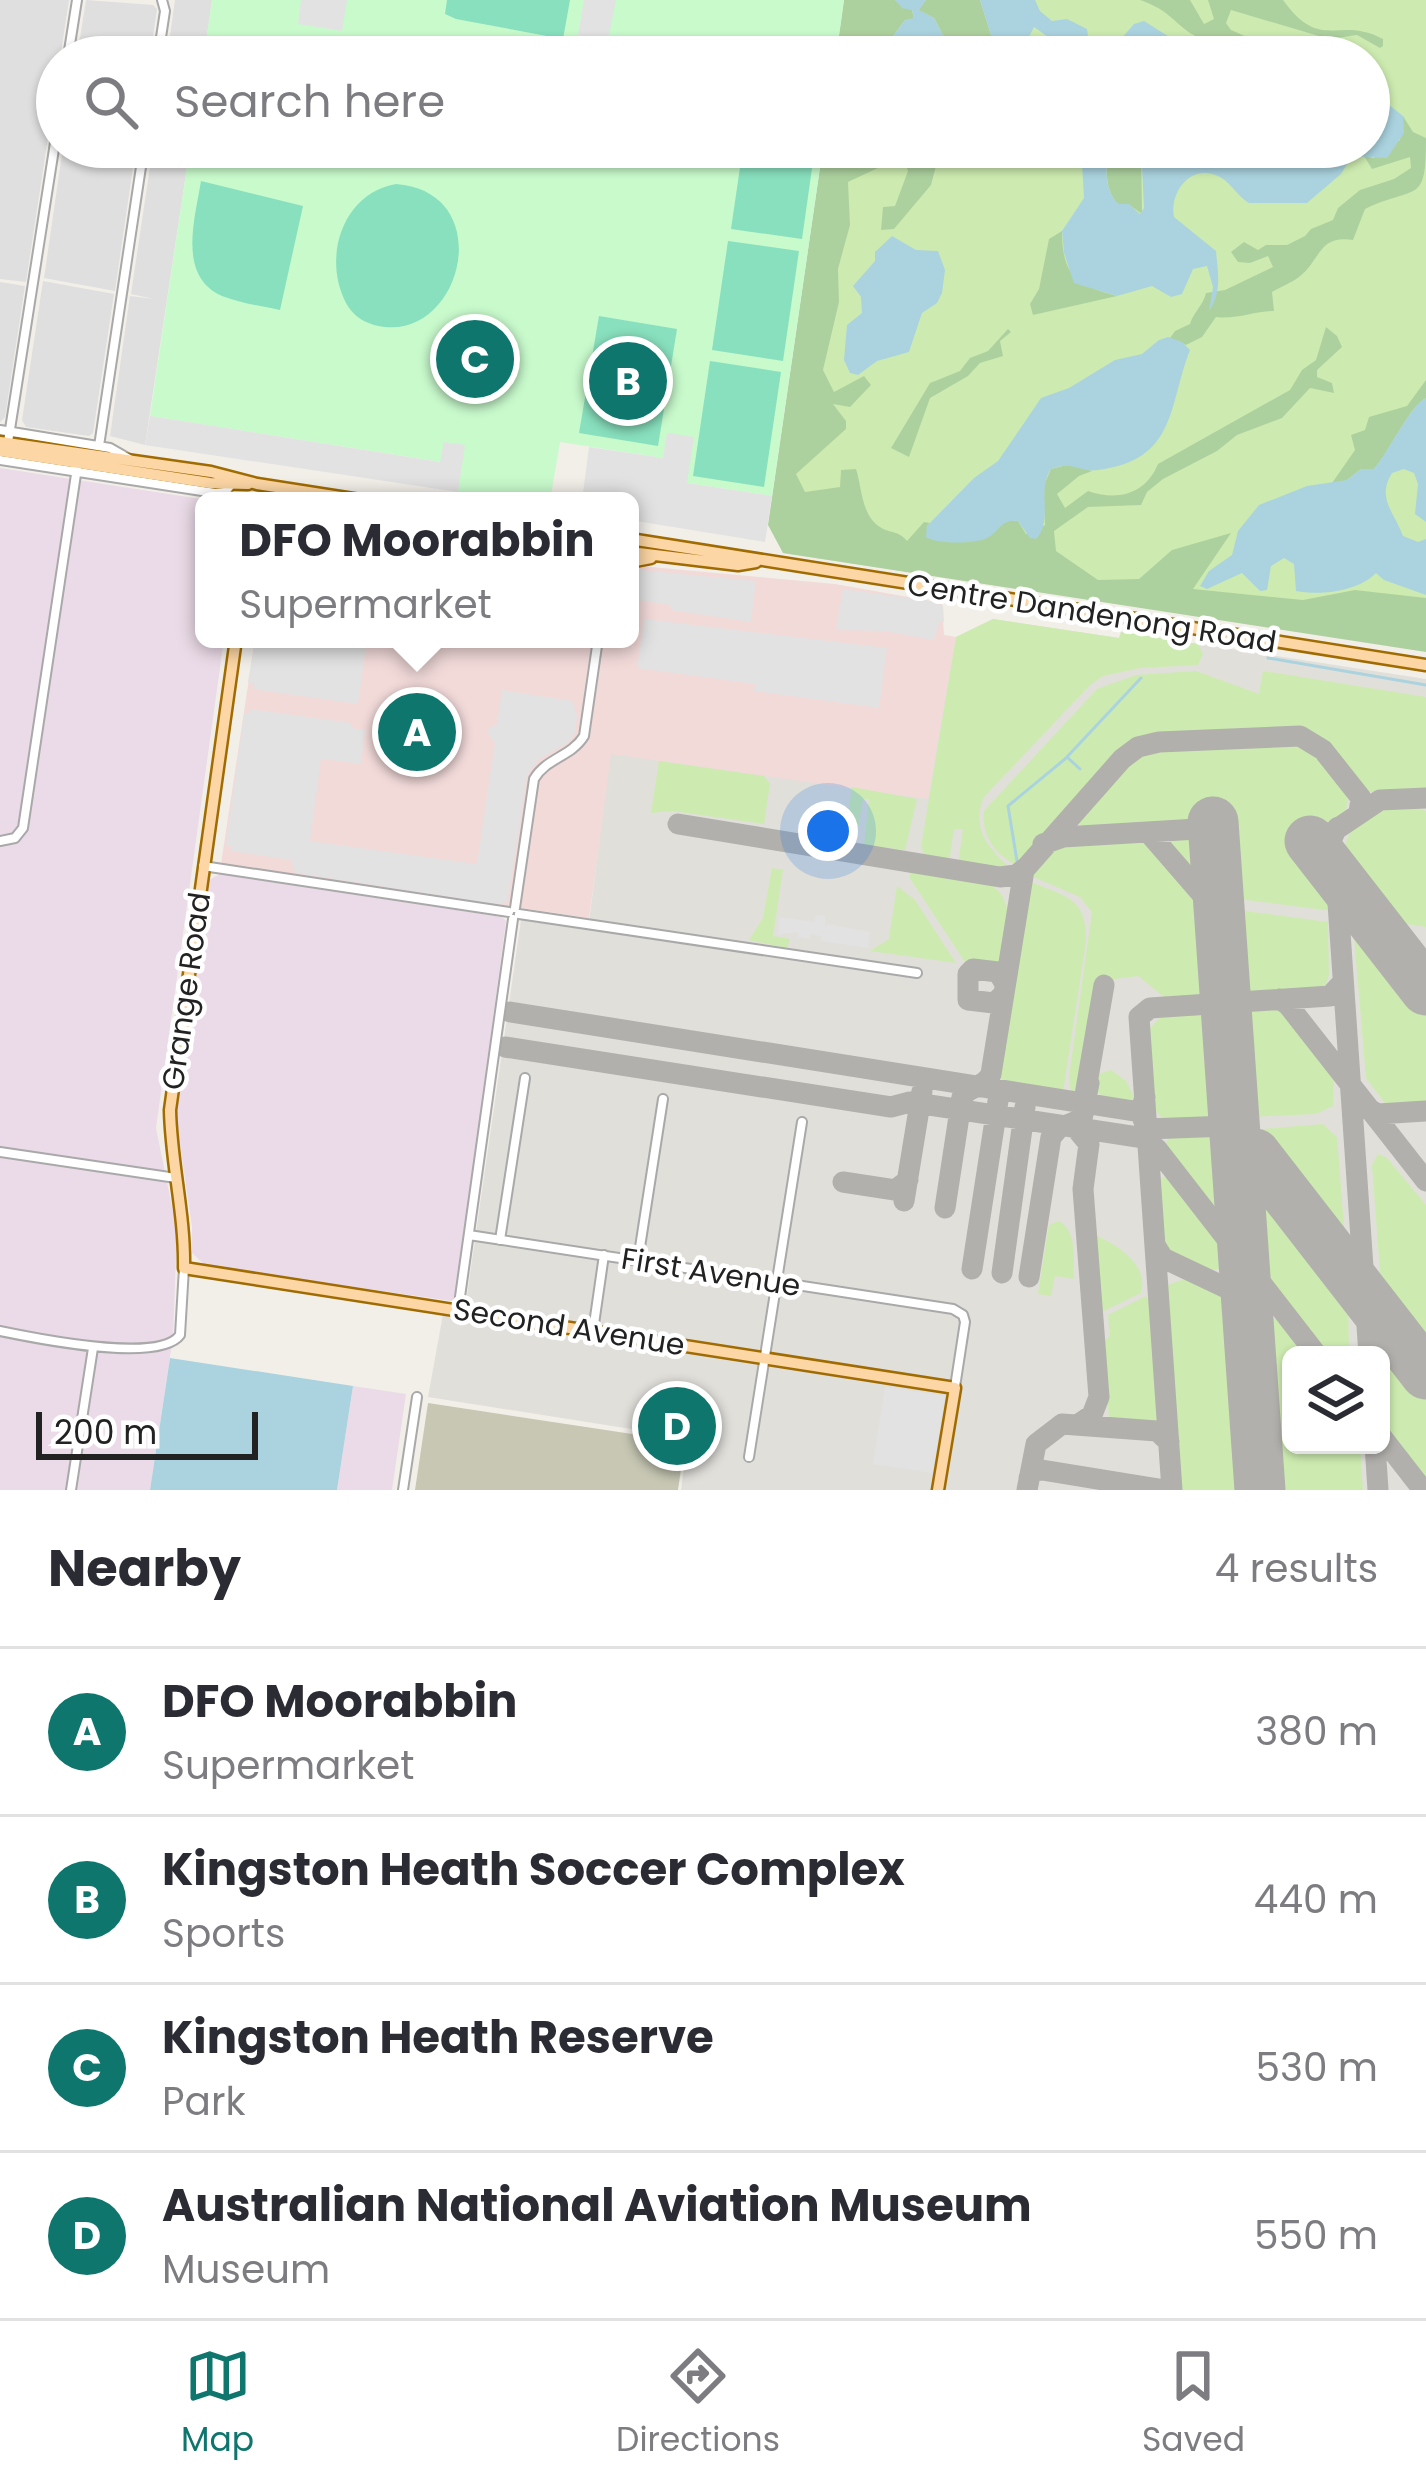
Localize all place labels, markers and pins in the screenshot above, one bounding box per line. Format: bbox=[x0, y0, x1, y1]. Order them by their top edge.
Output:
pin: C bbox=[436, 314, 514, 404]
pin: B bbox=[589, 336, 667, 426]
pin: A bbox=[378, 687, 456, 777]
pin: D bbox=[638, 1381, 716, 1471]

